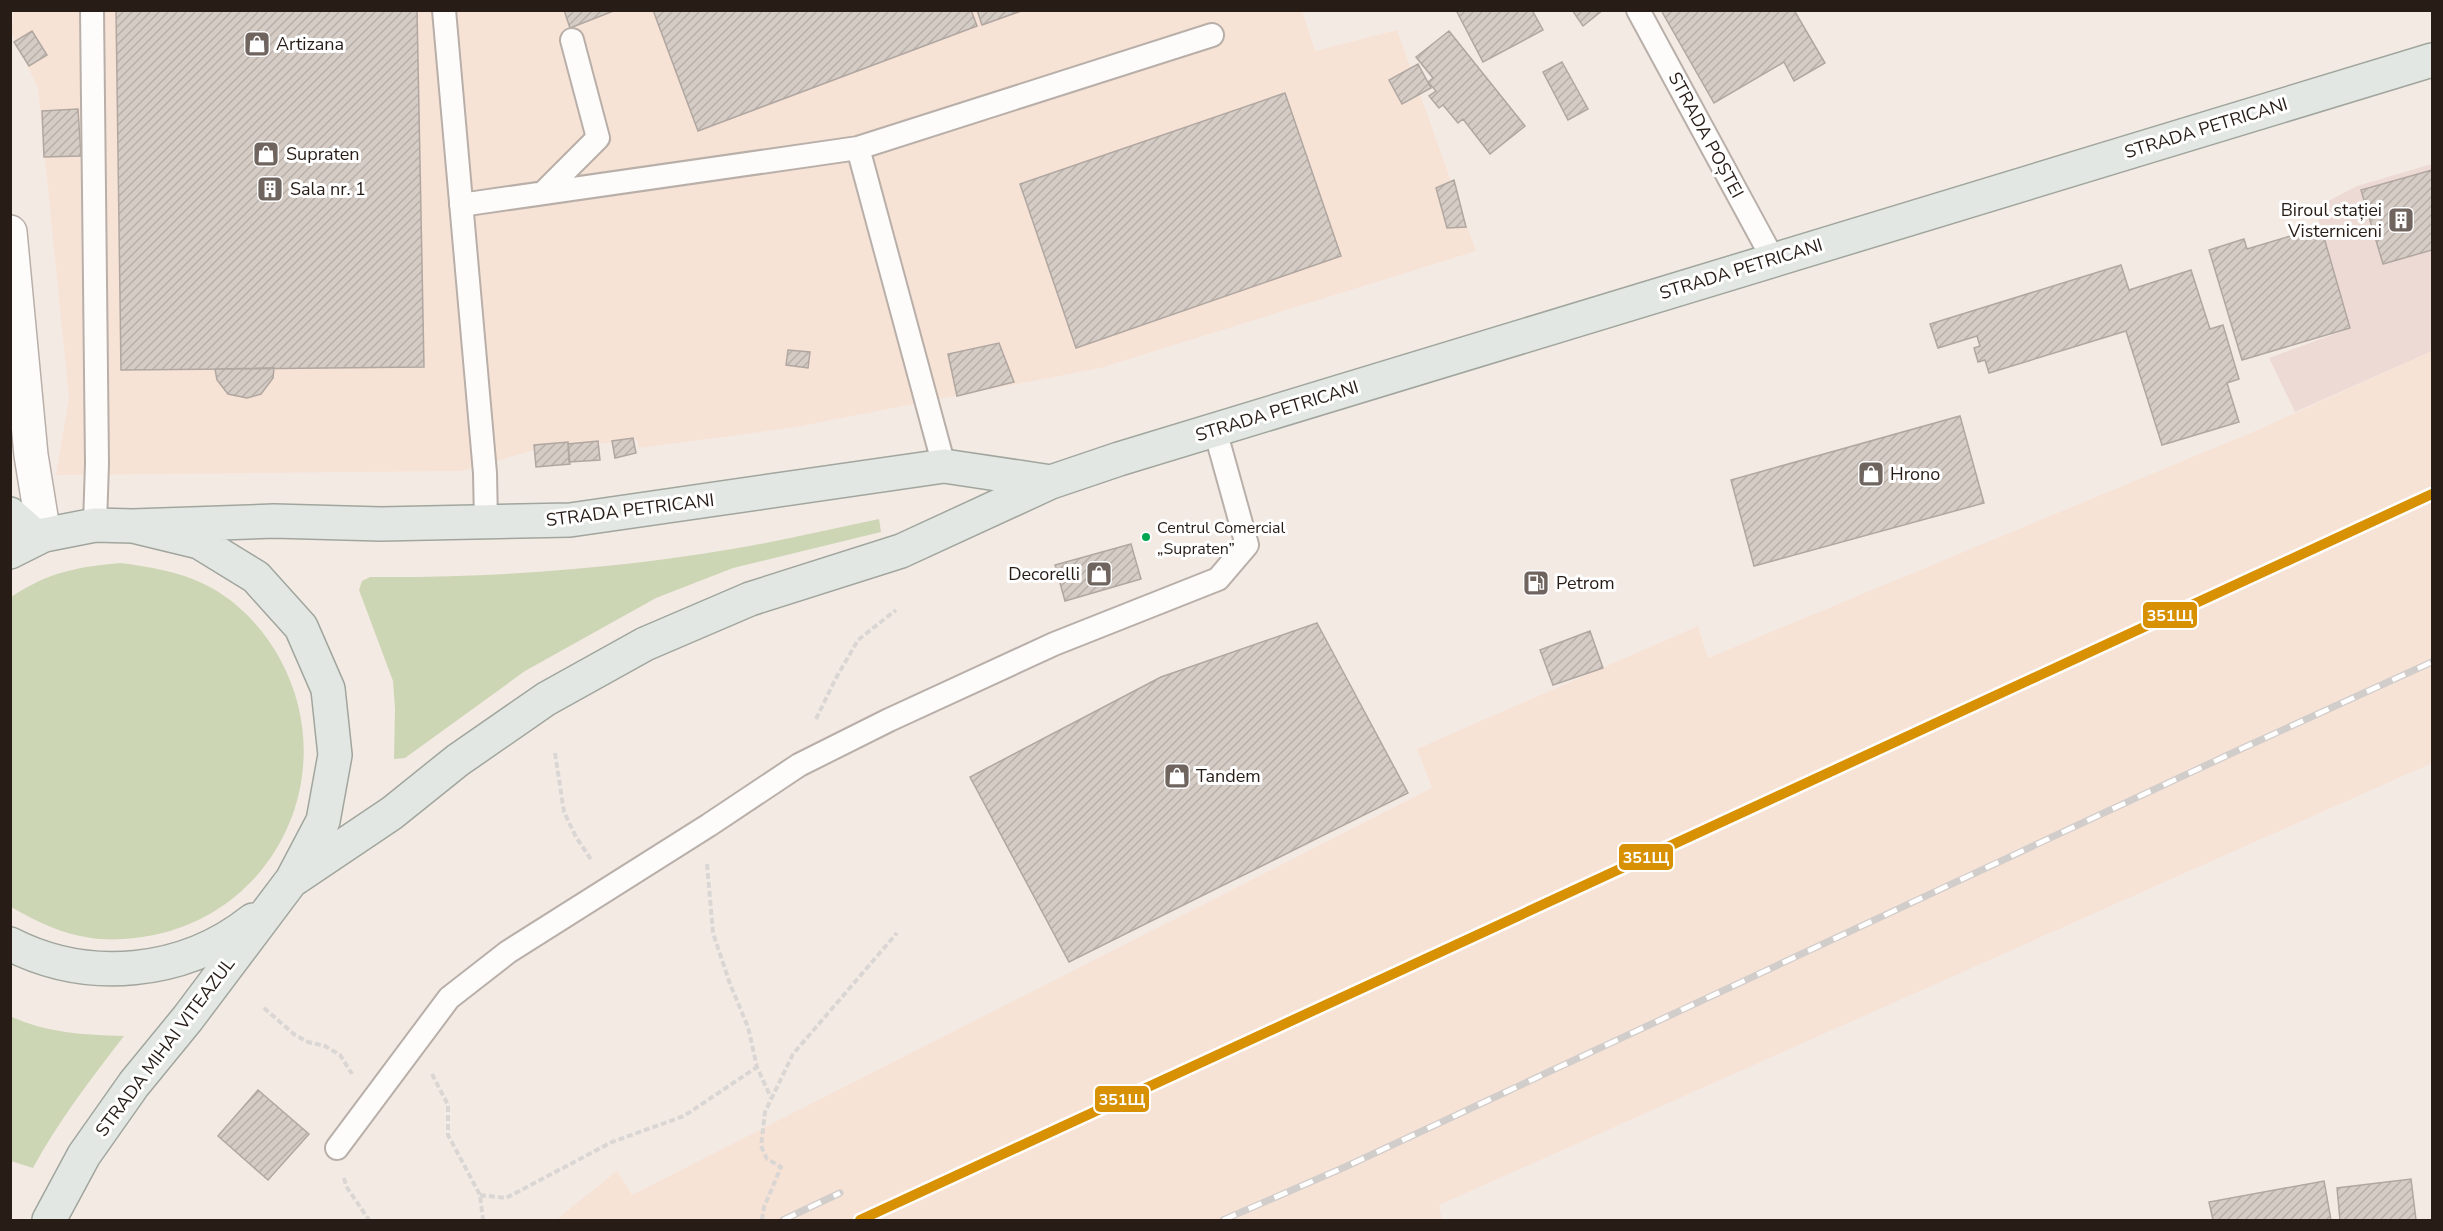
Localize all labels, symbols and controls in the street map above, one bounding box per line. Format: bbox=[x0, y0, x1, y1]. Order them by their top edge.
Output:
shop icon: Artizana bbox=[242, 29, 272, 59]
place label: Artizana bbox=[276, 32, 344, 56]
street label: STRADA POȘTEI bbox=[1663, 68, 1749, 202]
street label: STRADA PETRICANI bbox=[2121, 92, 2291, 164]
shop icon: Supraten bbox=[251, 139, 281, 169]
place label: Supraten bbox=[286, 142, 360, 166]
building icon: Sala nr. 1 bbox=[255, 174, 285, 204]
place label: Sala nr. 1 bbox=[290, 177, 366, 201]
place label: Biroul stației Visterniceni bbox=[2281, 198, 2382, 243]
building icon: Biroul stației Visterniceni bbox=[2386, 205, 2416, 235]
street label: STRADA PETRICANI bbox=[1656, 233, 1826, 305]
street label: STRADA PETRICANI bbox=[1192, 375, 1362, 447]
shop icon: Hrono bbox=[1856, 459, 1886, 489]
place label: Hrono bbox=[1890, 462, 1940, 486]
street label: STRADA PETRICANI bbox=[544, 488, 716, 532]
place label: Centrul Comercial „Supraten” bbox=[1157, 517, 1285, 560]
marker: Centrul Comercial „Supraten” bbox=[1140, 531, 1152, 543]
shop icon: Decorelli bbox=[1084, 559, 1114, 589]
place label: Decorelli bbox=[1008, 562, 1080, 586]
fuel station icon: Petrom bbox=[1521, 568, 1551, 598]
place label: Petrom bbox=[1556, 571, 1615, 595]
line badge: 351Щ bbox=[2142, 601, 2198, 629]
text: 351Щ bbox=[2147, 605, 2193, 627]
shop icon: Tandem bbox=[1162, 761, 1192, 791]
place label: Tandem bbox=[1196, 764, 1261, 788]
line badge: 351Щ bbox=[1618, 843, 1674, 871]
text: 351Щ bbox=[1623, 847, 1669, 869]
street label: STRADA MIHAI VITEAZUL bbox=[90, 953, 240, 1141]
line badge: 351Щ bbox=[1094, 1085, 1150, 1113]
text: 351Щ bbox=[1099, 1089, 1145, 1111]

